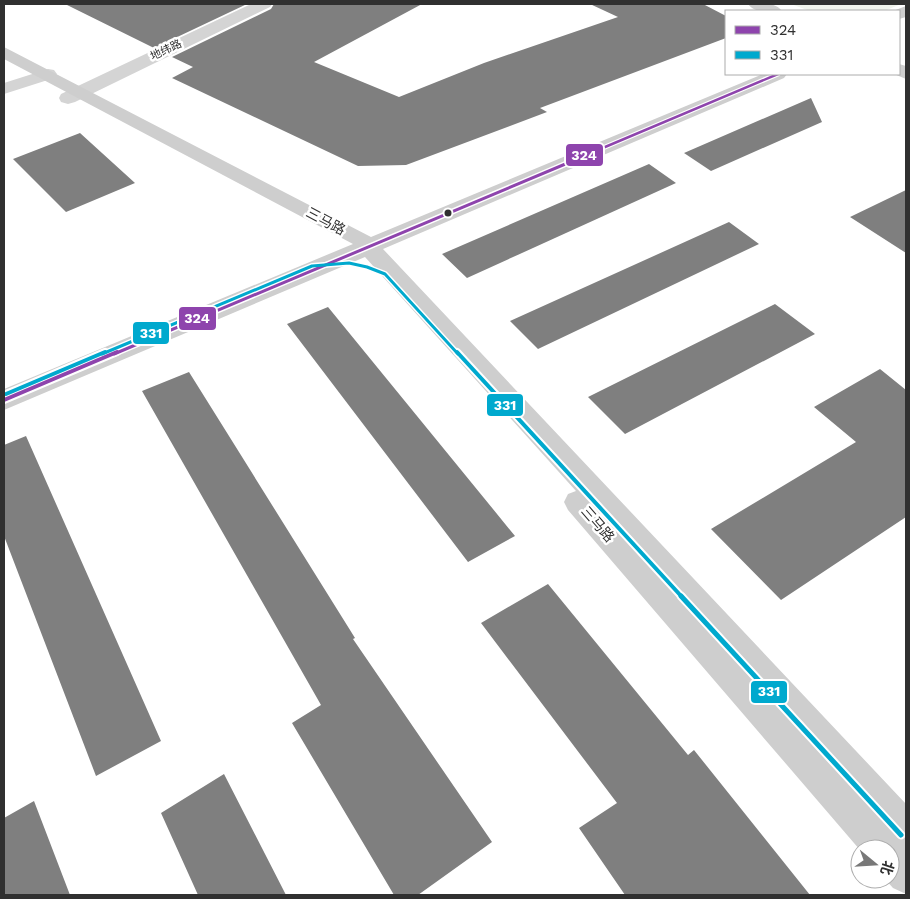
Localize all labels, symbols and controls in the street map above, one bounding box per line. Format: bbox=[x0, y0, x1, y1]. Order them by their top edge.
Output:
legend bbox=[725, 10, 900, 75]
text: 324 bbox=[770, 21, 796, 39]
street label: 地纬路 bbox=[148, 37, 184, 63]
text: 331 bbox=[770, 46, 793, 64]
line badge: 324 bbox=[565, 143, 604, 167]
text: 324 bbox=[571, 147, 597, 163]
street label: 三马路 bbox=[304, 204, 348, 238]
unlabelled marker bbox=[443, 208, 453, 218]
line badge: 324 bbox=[178, 306, 217, 331]
text: 324 bbox=[184, 310, 210, 326]
line badge: 331 bbox=[132, 321, 170, 345]
text: 331 bbox=[140, 325, 162, 341]
line badge: 331 bbox=[486, 393, 524, 417]
text: 331 bbox=[494, 397, 516, 413]
street label: 三马路 bbox=[578, 503, 618, 545]
line badge: 331 bbox=[750, 680, 788, 704]
text: 331 bbox=[758, 683, 780, 699]
north arrow bbox=[850, 839, 900, 889]
text: 北 bbox=[878, 859, 897, 877]

